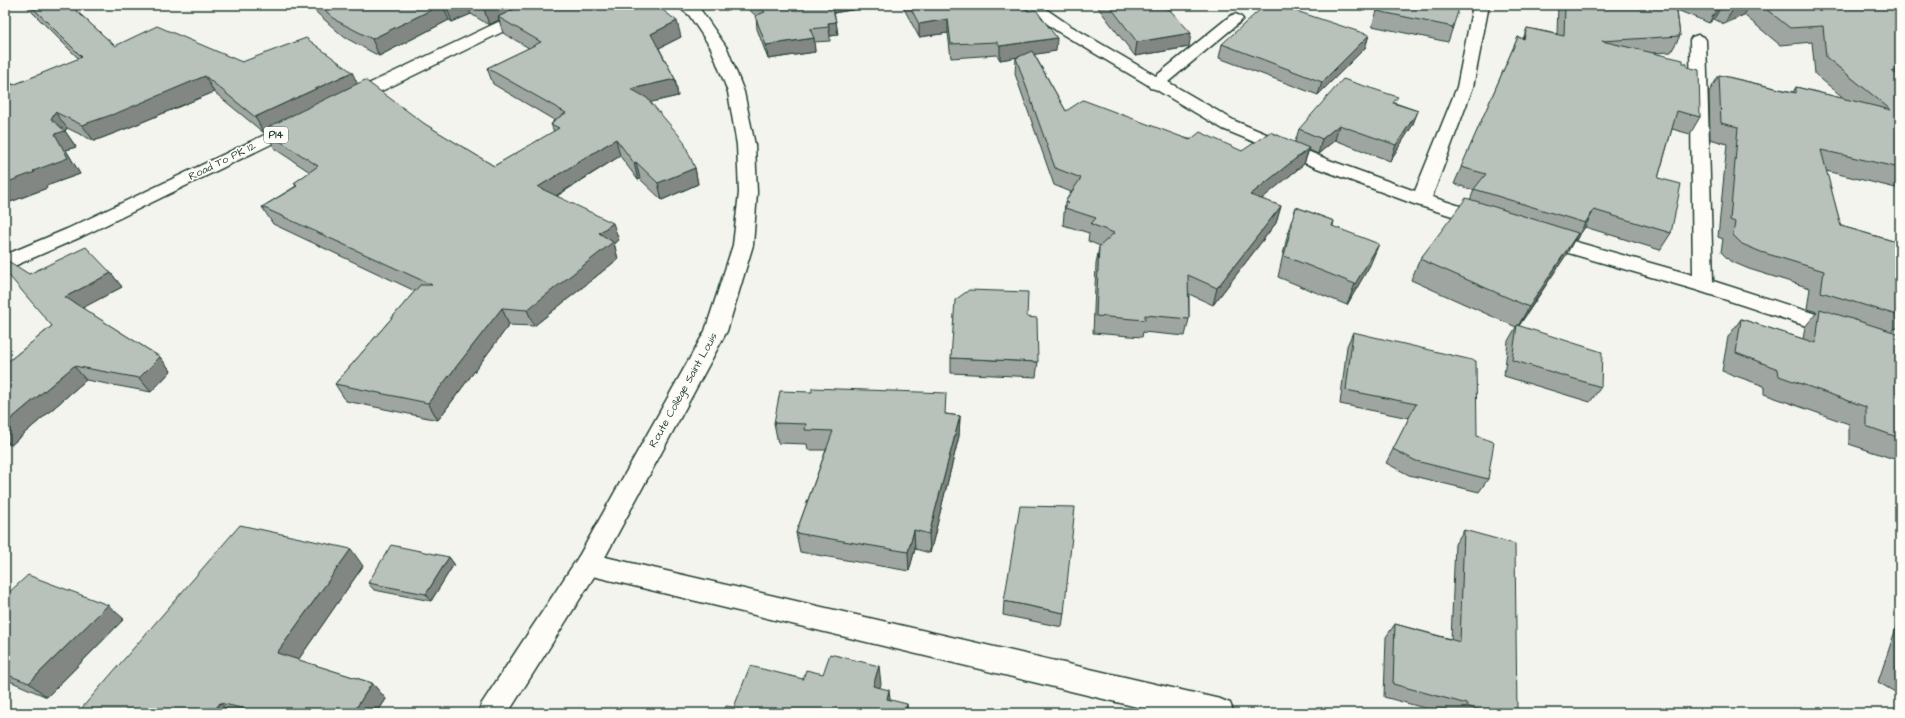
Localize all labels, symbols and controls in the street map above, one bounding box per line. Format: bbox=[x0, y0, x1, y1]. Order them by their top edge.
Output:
road number: P14 bbox=[264, 127, 288, 143]
street label: Road To PK 12 bbox=[186, 138, 259, 184]
street label: Route Collège Saint Louis bbox=[645, 329, 722, 451]

